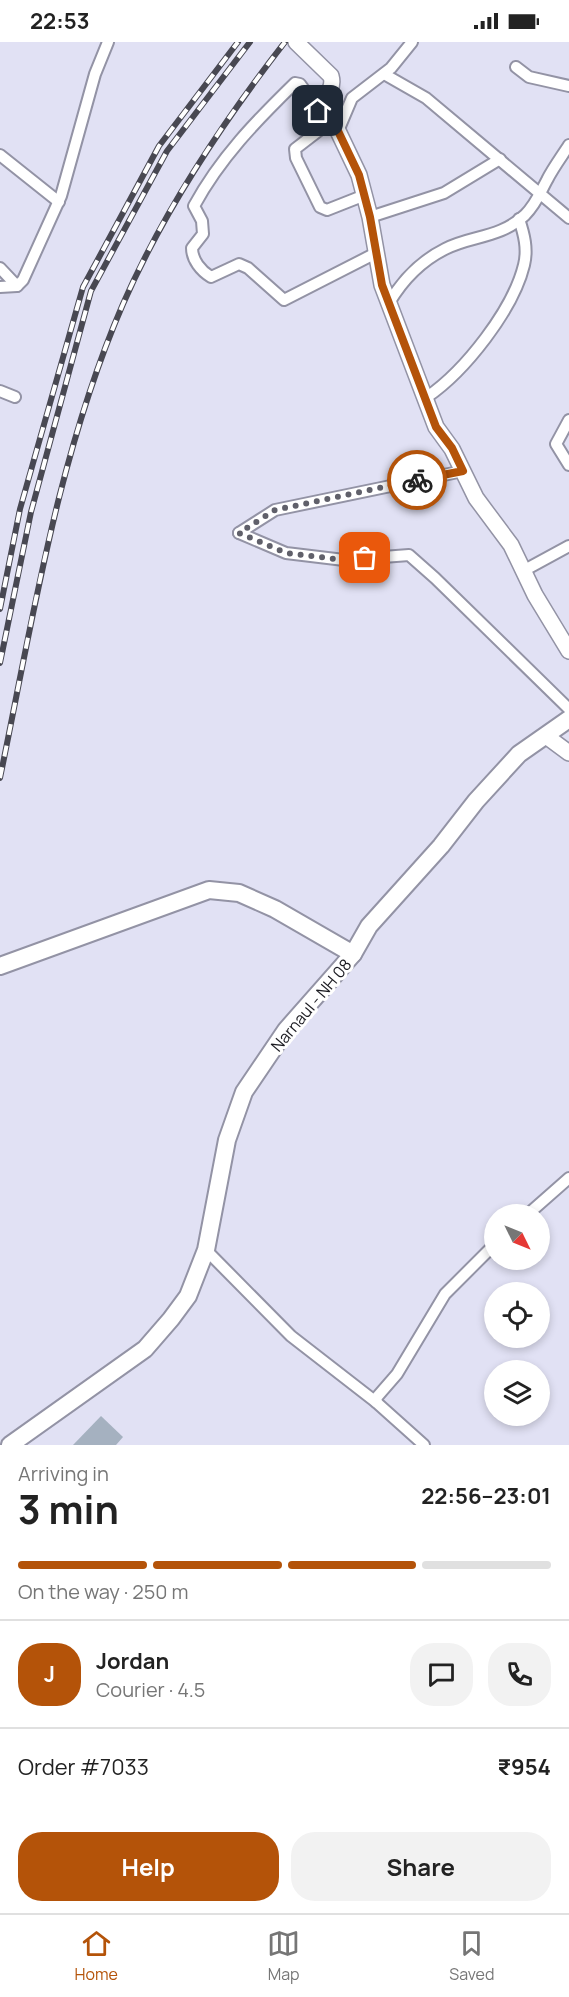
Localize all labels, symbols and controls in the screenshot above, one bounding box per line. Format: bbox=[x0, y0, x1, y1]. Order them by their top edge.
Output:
text: 22:53 bbox=[30, 6, 89, 36]
pin bbox=[292, 85, 343, 136]
icon: home bbox=[301, 94, 334, 127]
courier bbox=[387, 450, 447, 510]
icon: bike bbox=[401, 464, 434, 497]
pin bbox=[339, 532, 390, 583]
icon: bag bbox=[348, 541, 381, 574]
street label: Narnaul - NH 08 bbox=[266, 954, 356, 1056]
north arrow bbox=[484, 1204, 550, 1270]
map controls bbox=[484, 1204, 550, 1426]
button: locate bbox=[484, 1282, 550, 1348]
button: layers bbox=[484, 1360, 550, 1426]
text: Arriving in bbox=[18, 1460, 109, 1487]
text: 22:56–23:01 bbox=[421, 1481, 551, 1511]
text: 3 min bbox=[18, 1482, 119, 1536]
text: On the way · 250 m bbox=[18, 1578, 188, 1605]
button: chat bbox=[410, 1643, 473, 1706]
button: phone bbox=[488, 1643, 551, 1706]
text: Jordan bbox=[96, 1646, 169, 1676]
text: J bbox=[44, 1659, 55, 1689]
text: Courier · 4.5 bbox=[96, 1676, 205, 1703]
text: Order #7033 bbox=[18, 1752, 149, 1782]
text: ₹954 bbox=[497, 1752, 551, 1782]
button: Help bbox=[18, 1832, 279, 1901]
button: Share bbox=[291, 1832, 551, 1901]
tab: Home bbox=[75, 1927, 118, 1985]
tab: Map bbox=[267, 1927, 300, 1985]
tab: Saved bbox=[449, 1927, 494, 1985]

